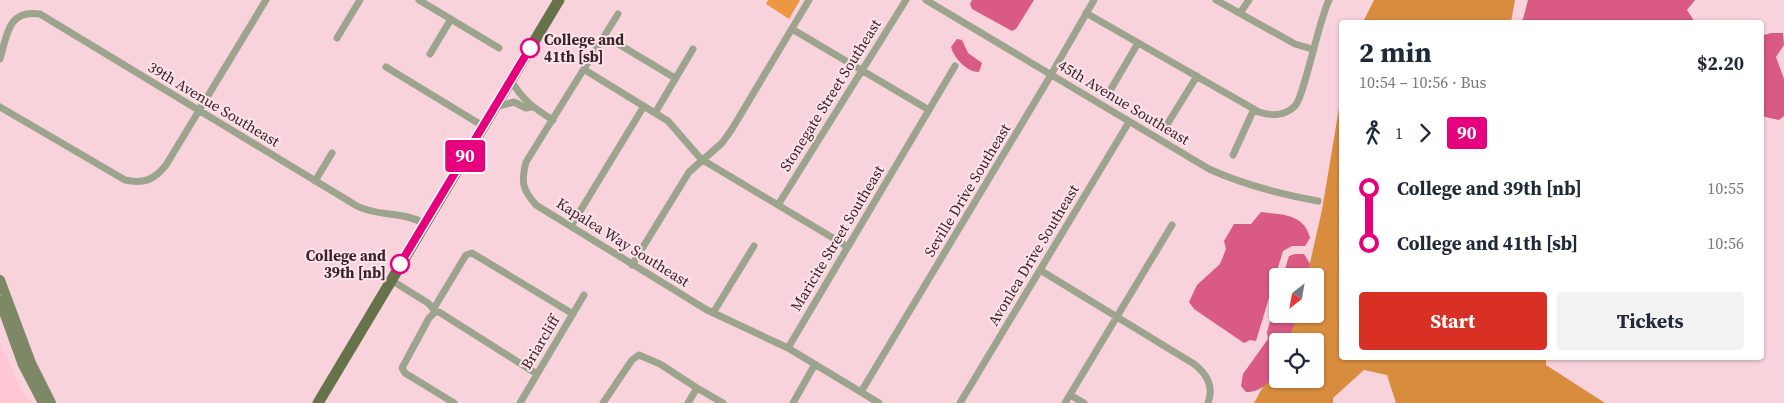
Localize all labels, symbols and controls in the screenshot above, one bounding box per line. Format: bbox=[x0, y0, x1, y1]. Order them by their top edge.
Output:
street label: Stonegate Street Southeast bbox=[775, 15, 886, 175]
place label: College and 41th [sb] bbox=[544, 29, 624, 67]
text: 2 min bbox=[1359, 33, 1432, 71]
marker: College and 41th [sb] bbox=[520, 38, 540, 58]
text: $2.20 bbox=[1697, 50, 1744, 76]
street label: 45th Avenue Southeast bbox=[1054, 54, 1194, 150]
street label: 39th Avenue Southeast bbox=[144, 56, 284, 152]
text: 10:54 – 10:56 · Bus bbox=[1359, 71, 1487, 93]
street label: Seville Drive Southeast bbox=[919, 119, 1015, 261]
icon: walk bbox=[1359, 119, 1387, 147]
icon: forward bbox=[1411, 119, 1439, 147]
text: 90 bbox=[1457, 120, 1477, 145]
text: 1 bbox=[1395, 122, 1403, 144]
line badge: 90 bbox=[442, 140, 488, 172]
text: 90 bbox=[455, 143, 475, 168]
street label: Maricite Street Southeast bbox=[785, 161, 889, 315]
text: College and 39th [nb] bbox=[1397, 175, 1582, 201]
text: 10:55 bbox=[1707, 177, 1744, 199]
street label: Avonlea Drive Southeast bbox=[982, 180, 1084, 330]
street label: Kapalea Way Southeast bbox=[552, 193, 694, 292]
text: College and 41th [sb] bbox=[1397, 230, 1578, 256]
text: 10:56 bbox=[1707, 232, 1744, 254]
place label: College and 39th [nb] bbox=[306, 245, 386, 283]
marker: College and 39th [nb] bbox=[390, 254, 410, 274]
north arrow bbox=[1269, 268, 1324, 322]
map controls bbox=[1269, 268, 1324, 388]
button: Start bbox=[1359, 292, 1547, 350]
button: Tickets bbox=[1557, 292, 1744, 350]
street label: Briarcliff bbox=[516, 310, 565, 373]
button: locate bbox=[1269, 333, 1324, 388]

